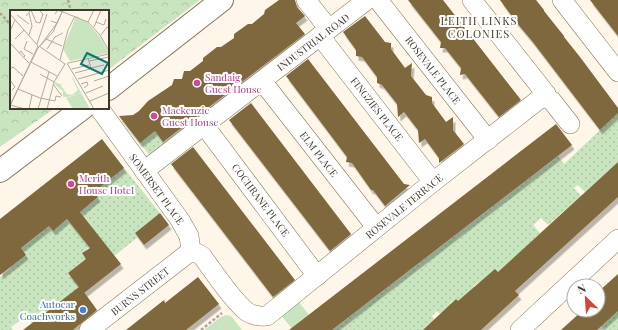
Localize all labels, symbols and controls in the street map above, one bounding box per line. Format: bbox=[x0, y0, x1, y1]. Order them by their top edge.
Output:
inset map bbox=[10, 10, 109, 109]
street label: INDUSTRIAL ROAD bbox=[274, 10, 352, 74]
district label: LEITH LINKS COLONIES bbox=[441, 13, 517, 41]
street label: ROSEVALE PLACE bbox=[402, 33, 464, 107]
place label: Sandaig Guest House bbox=[205, 70, 261, 96]
street label: FINGZIES PLACE bbox=[348, 74, 406, 144]
marker: Sandaig Guest House bbox=[192, 78, 202, 88]
place label: Mackenzie Guest House bbox=[162, 103, 218, 129]
marker: Mackenzie Guest House bbox=[149, 111, 159, 121]
street label: ELM PLACE bbox=[297, 128, 341, 180]
street label: SOMERSET PLACE bbox=[126, 151, 188, 227]
street label: COCHRANE PLACE bbox=[229, 161, 293, 239]
street label: ROSEVALE TERRACE bbox=[362, 170, 446, 242]
place label: Merith House Hotel bbox=[79, 171, 134, 197]
marker: Merith House Hotel bbox=[66, 179, 76, 189]
street label: BURNS STREET bbox=[108, 264, 172, 318]
north arrow bbox=[566, 278, 606, 318]
text: N bbox=[575, 280, 588, 297]
place label: Autocar Coachworks bbox=[20, 297, 76, 323]
marker: Autocar Coachworks bbox=[78, 305, 88, 315]

